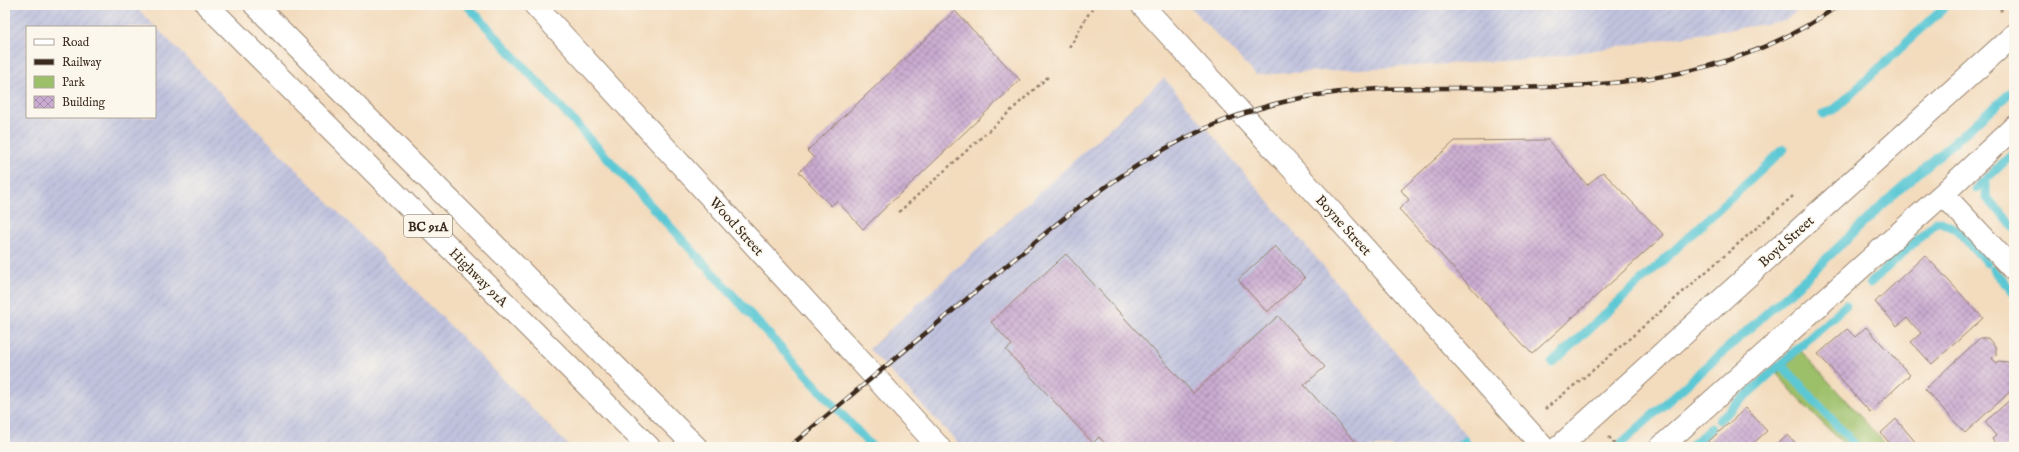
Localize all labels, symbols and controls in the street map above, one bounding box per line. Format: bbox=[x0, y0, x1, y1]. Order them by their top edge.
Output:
legend bbox=[26, 26, 156, 118]
text: Road bbox=[62, 35, 90, 50]
text: Railway bbox=[62, 55, 101, 70]
text: Park bbox=[62, 75, 85, 90]
text: Building bbox=[62, 95, 106, 110]
street label: Boyne Street bbox=[1311, 192, 1375, 260]
street label: Wood Street bbox=[705, 194, 767, 260]
street label: Boyd Street bbox=[1755, 212, 1818, 271]
road number: BC 91A bbox=[404, 215, 452, 237]
street label: Highway 91A bbox=[445, 244, 512, 311]

